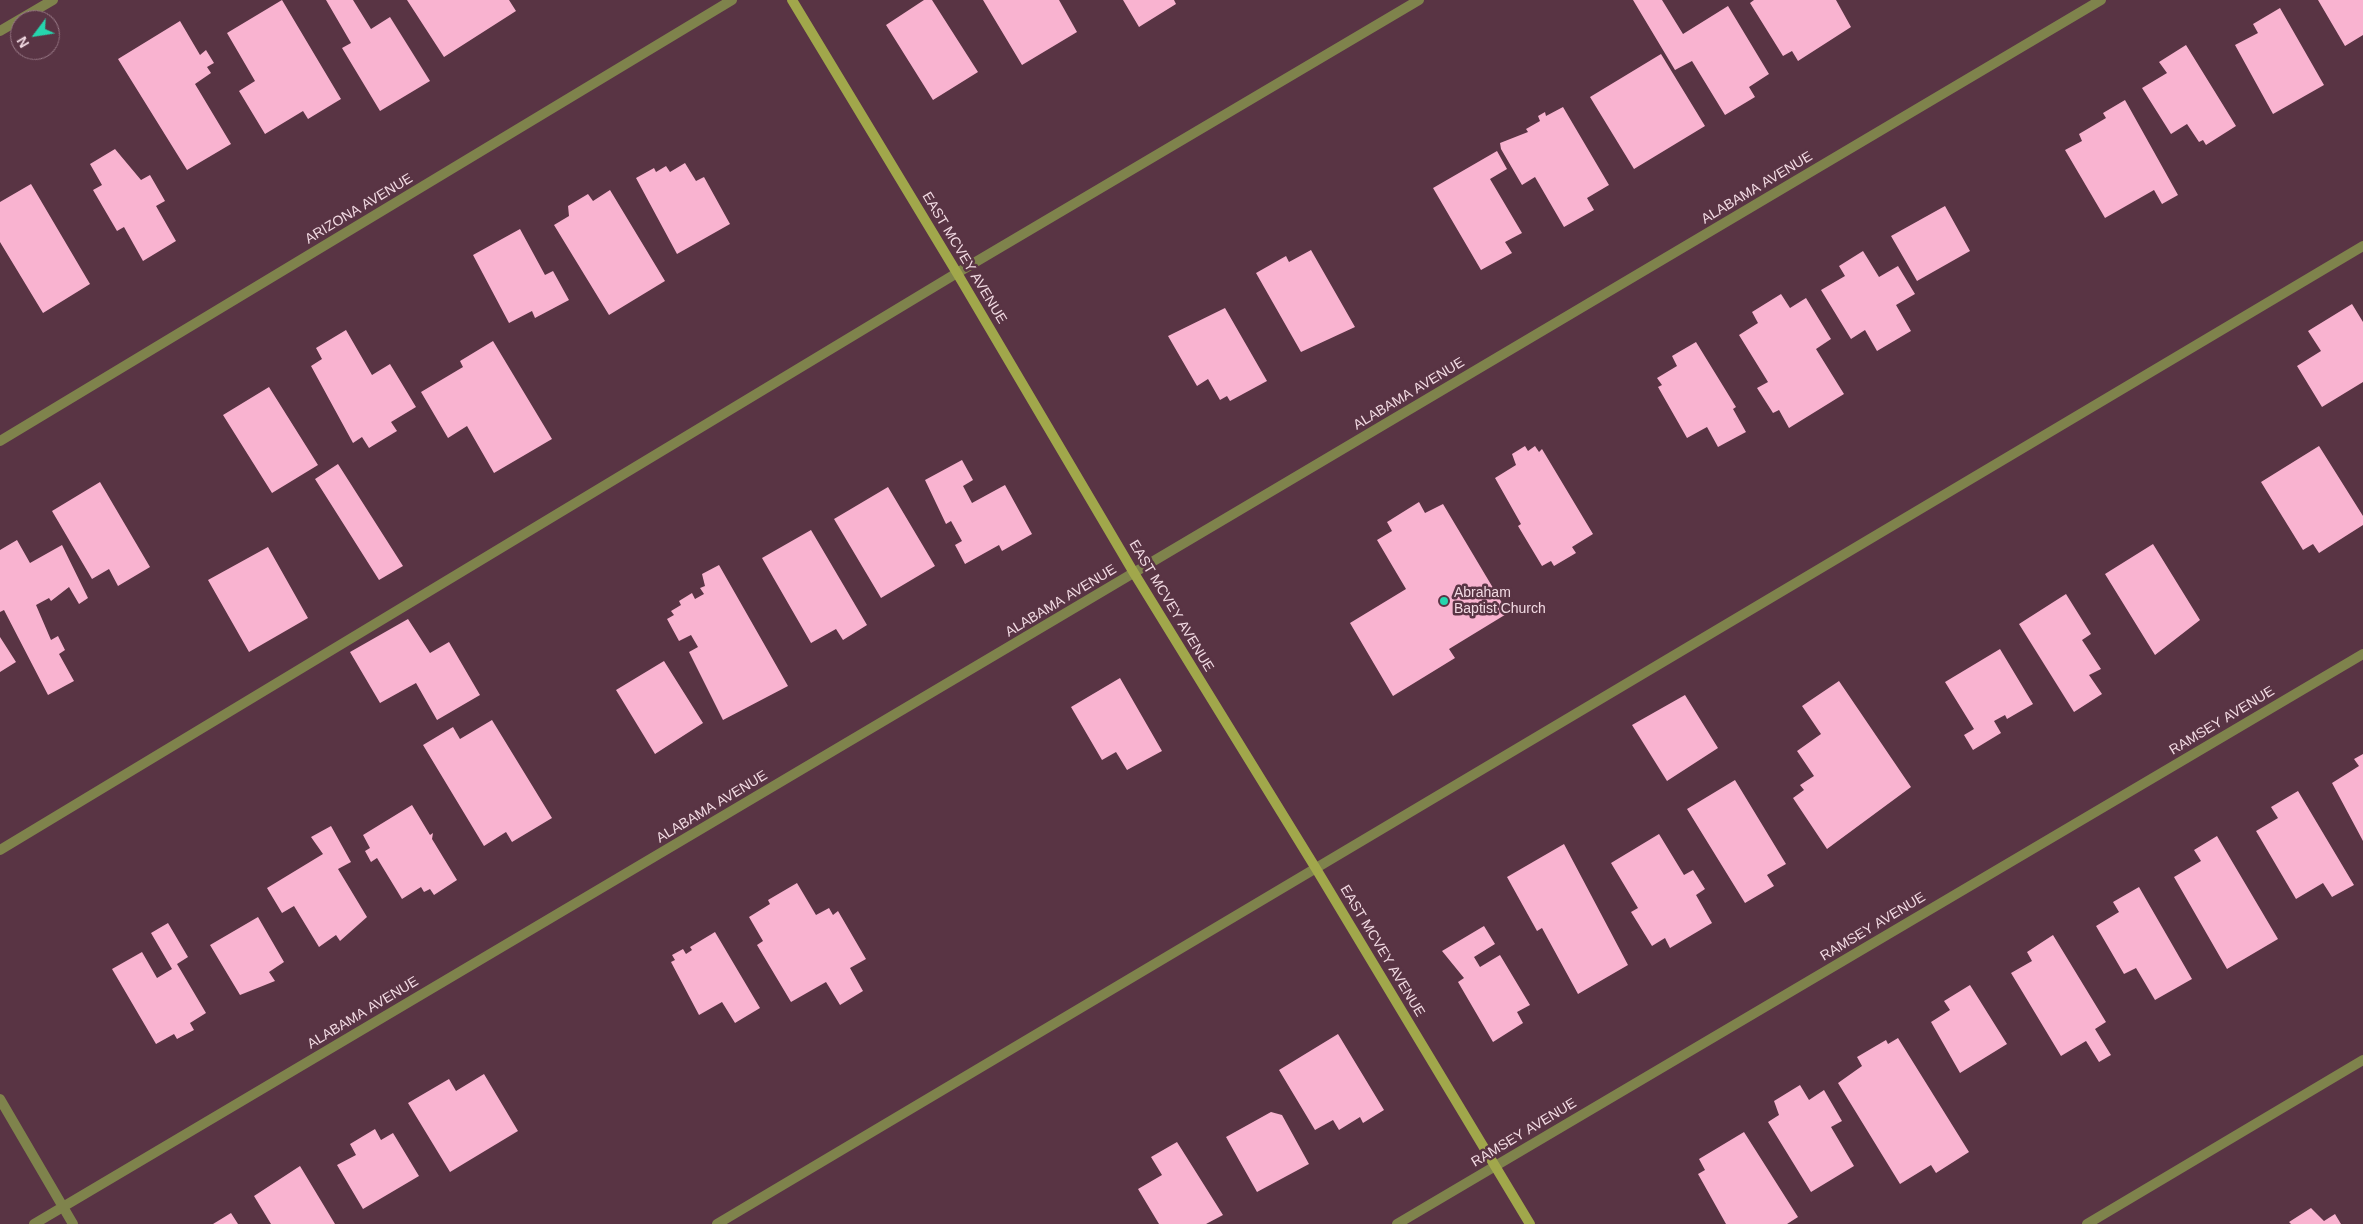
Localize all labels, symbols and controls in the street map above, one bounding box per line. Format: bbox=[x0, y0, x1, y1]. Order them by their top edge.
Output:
north arrow bbox=[10, 10, 60, 60]
text: N bbox=[14, 34, 32, 51]
street label: ALABAMA AVENUE bbox=[1698, 148, 1816, 228]
street label: ARIZONA AVENUE bbox=[302, 170, 416, 248]
street label: EAST MCVEY AVENUE bbox=[918, 189, 1010, 327]
street label: ALABAMA AVENUE bbox=[1350, 354, 1468, 434]
street label: EAST MCVEY AVENUE bbox=[1125, 537, 1217, 675]
street label: ALABAMA AVENUE bbox=[1002, 561, 1120, 641]
place label: Abraham Baptist Church bbox=[1454, 585, 1546, 618]
marker: Abraham Baptist Church bbox=[1438, 595, 1450, 607]
street label: RAMSEY AVENUE bbox=[2166, 683, 2278, 759]
street label: ALABAMA AVENUE bbox=[653, 767, 771, 847]
street label: EAST MCVEY AVENUE bbox=[1336, 882, 1428, 1020]
street label: RAMSEY AVENUE bbox=[1817, 889, 1929, 965]
street label: ALABAMA AVENUE bbox=[304, 973, 422, 1053]
street label: RAMSEY AVENUE bbox=[1468, 1095, 1580, 1171]

